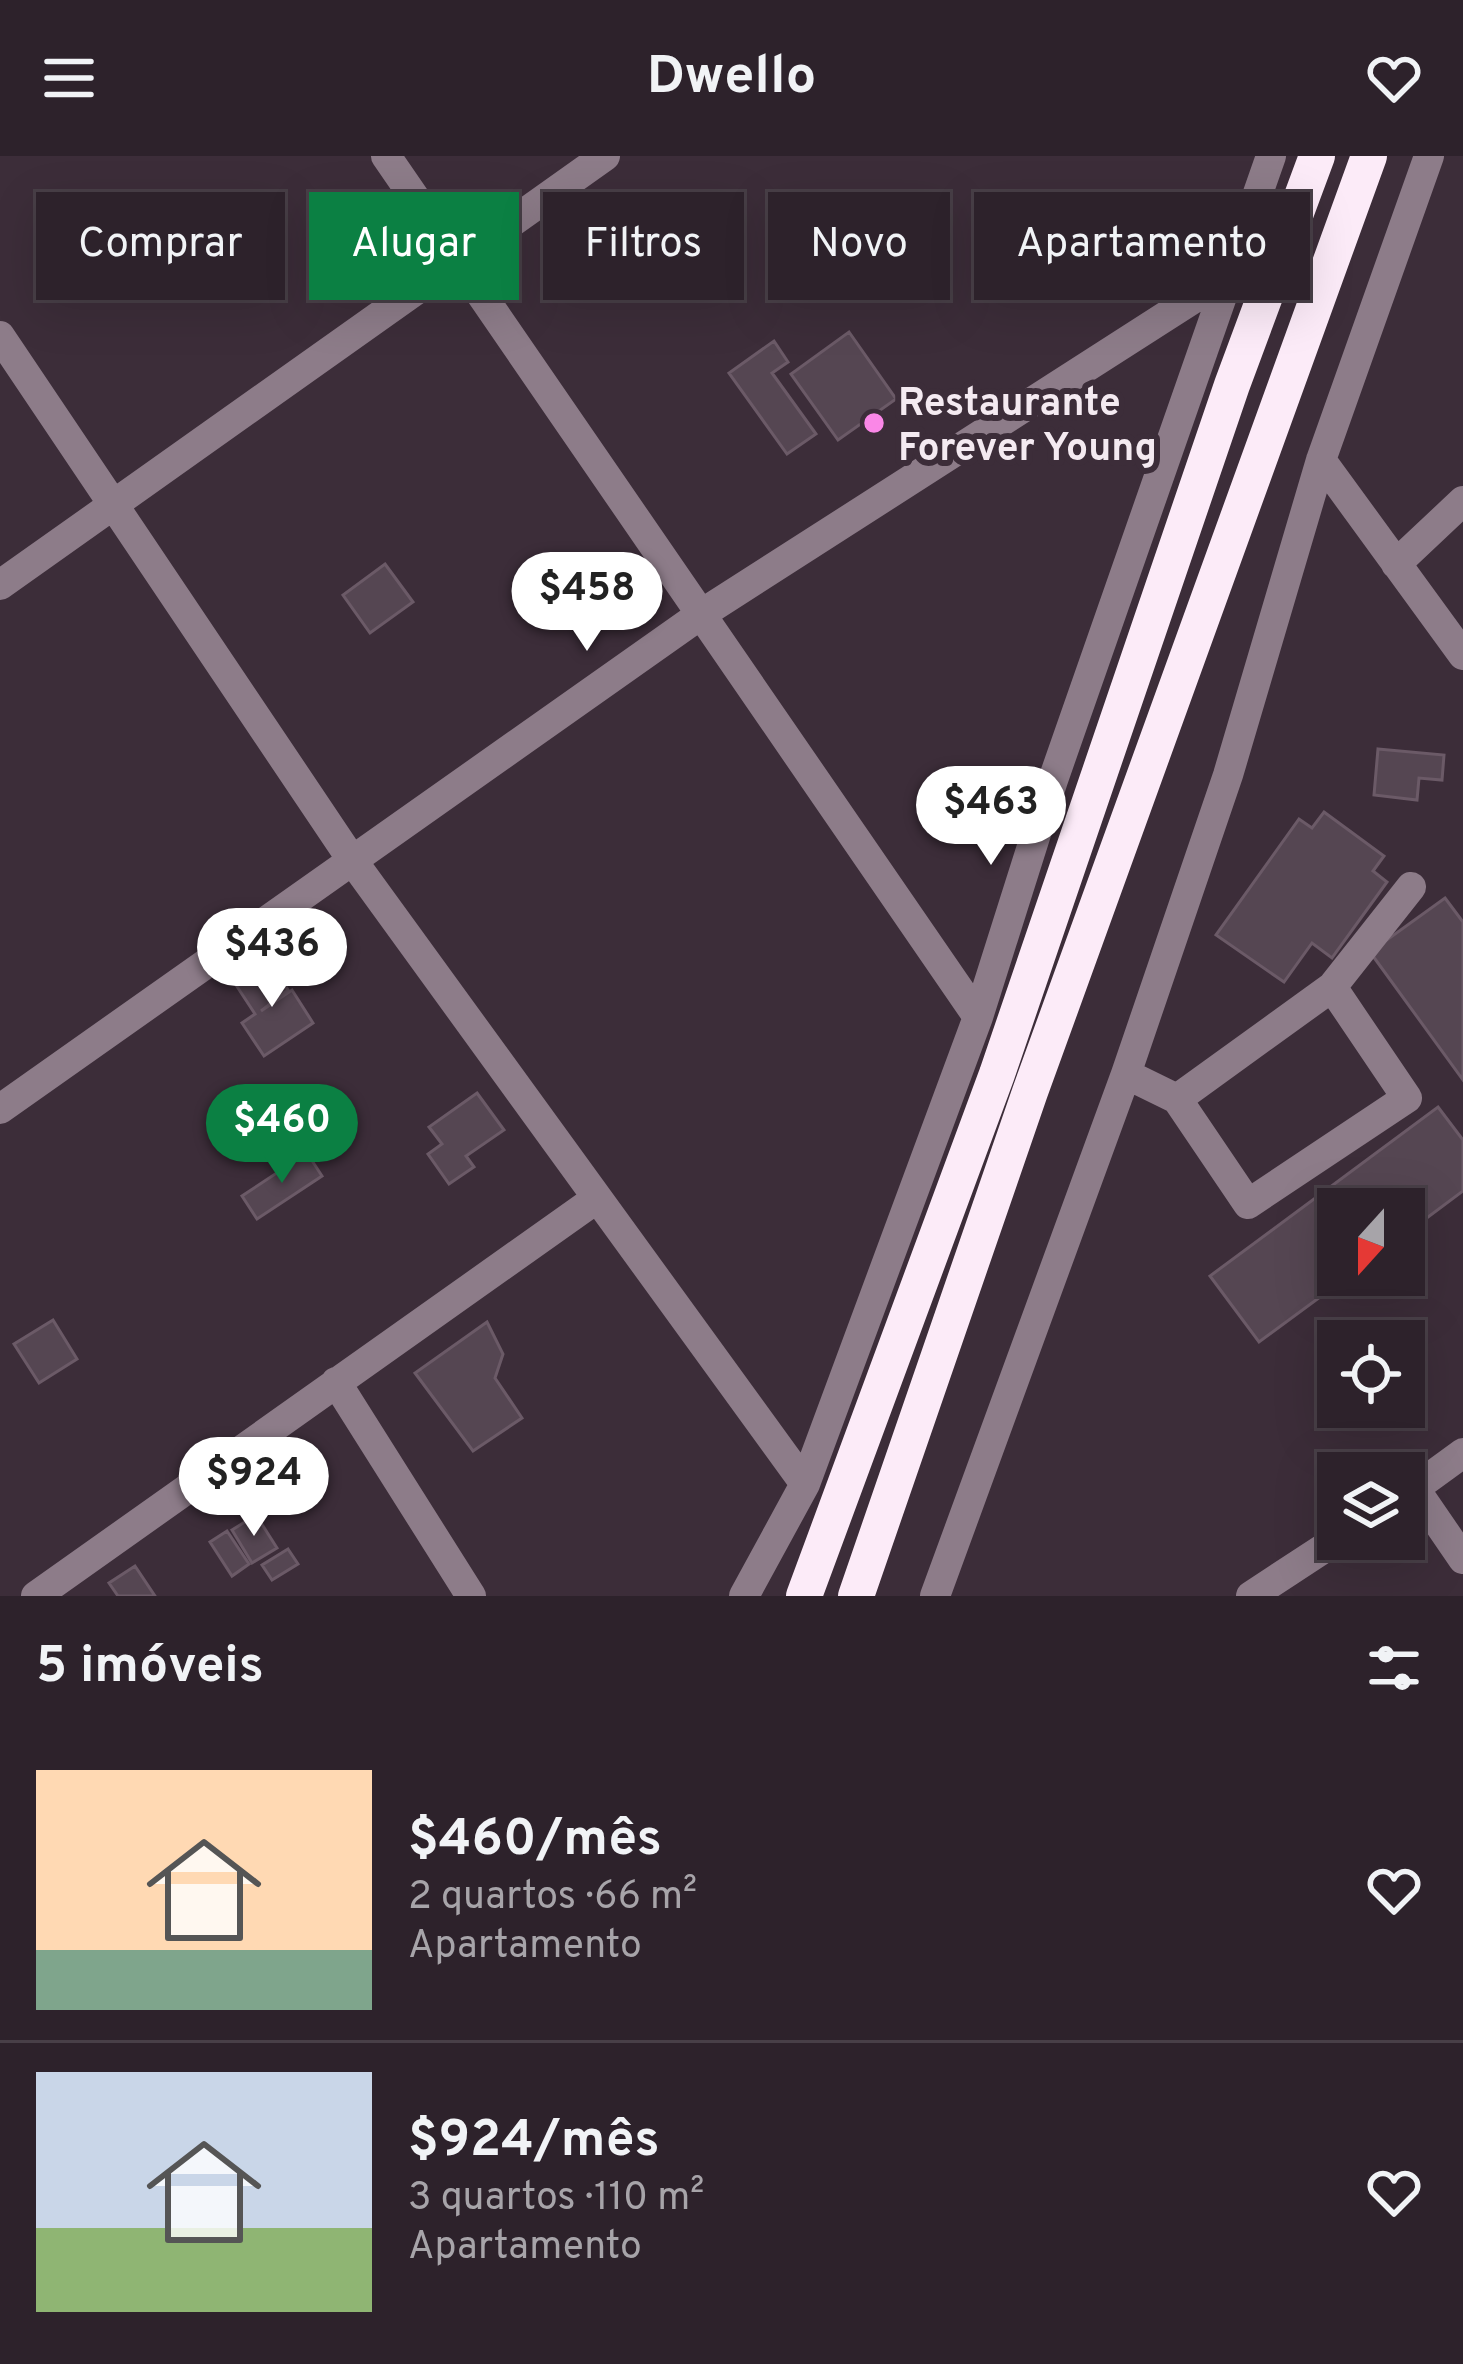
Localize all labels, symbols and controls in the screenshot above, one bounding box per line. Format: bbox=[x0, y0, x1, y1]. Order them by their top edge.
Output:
text: Dwello bbox=[647, 44, 816, 113]
icon: menu bbox=[36, 45, 102, 111]
icon: heart bbox=[1361, 45, 1427, 111]
chip: Comprar bbox=[36, 192, 285, 300]
chip: Alugar bbox=[309, 192, 519, 300]
chip: Filtros bbox=[543, 192, 744, 300]
chip: Novo bbox=[768, 192, 950, 300]
chip: Apartamento bbox=[974, 192, 1310, 300]
place label: Restaurante Forever Young bbox=[898, 381, 1157, 475]
marker: Restaurante Forever Young bbox=[861, 410, 887, 436]
pin: $458 bbox=[516, 552, 658, 654]
text: $458 bbox=[539, 566, 635, 615]
pin: $463 bbox=[920, 766, 1062, 868]
text: $463 bbox=[943, 780, 1039, 829]
pin: $436 bbox=[201, 908, 343, 1010]
text: $436 bbox=[224, 922, 320, 971]
pin: $460 bbox=[211, 1084, 353, 1186]
text: $460 bbox=[233, 1098, 331, 1147]
north arrow bbox=[1317, 1188, 1425, 1296]
map controls bbox=[1317, 1188, 1425, 1560]
button: locate bbox=[1317, 1320, 1425, 1428]
pin: $924 bbox=[183, 1437, 325, 1539]
text: $924 bbox=[206, 1451, 302, 1500]
button: layers bbox=[1317, 1452, 1425, 1560]
icon: filters bbox=[1361, 1635, 1427, 1701]
text: 5 imóveis bbox=[36, 1636, 264, 1701]
text: $460/mês bbox=[408, 1809, 662, 1874]
icon: home bbox=[132, 1818, 276, 1962]
icon: heart bbox=[1361, 1857, 1427, 1923]
text: 2 quartos · 66 m² bbox=[408, 1874, 697, 1923]
text: Apartamento bbox=[408, 1923, 642, 1972]
text: $924/mês bbox=[408, 2110, 660, 2175]
icon: home bbox=[132, 2120, 276, 2264]
icon: heart bbox=[1361, 2159, 1427, 2225]
text: 3 quartos · 110 m² bbox=[408, 2175, 704, 2224]
text: Apartamento bbox=[408, 2224, 642, 2273]

